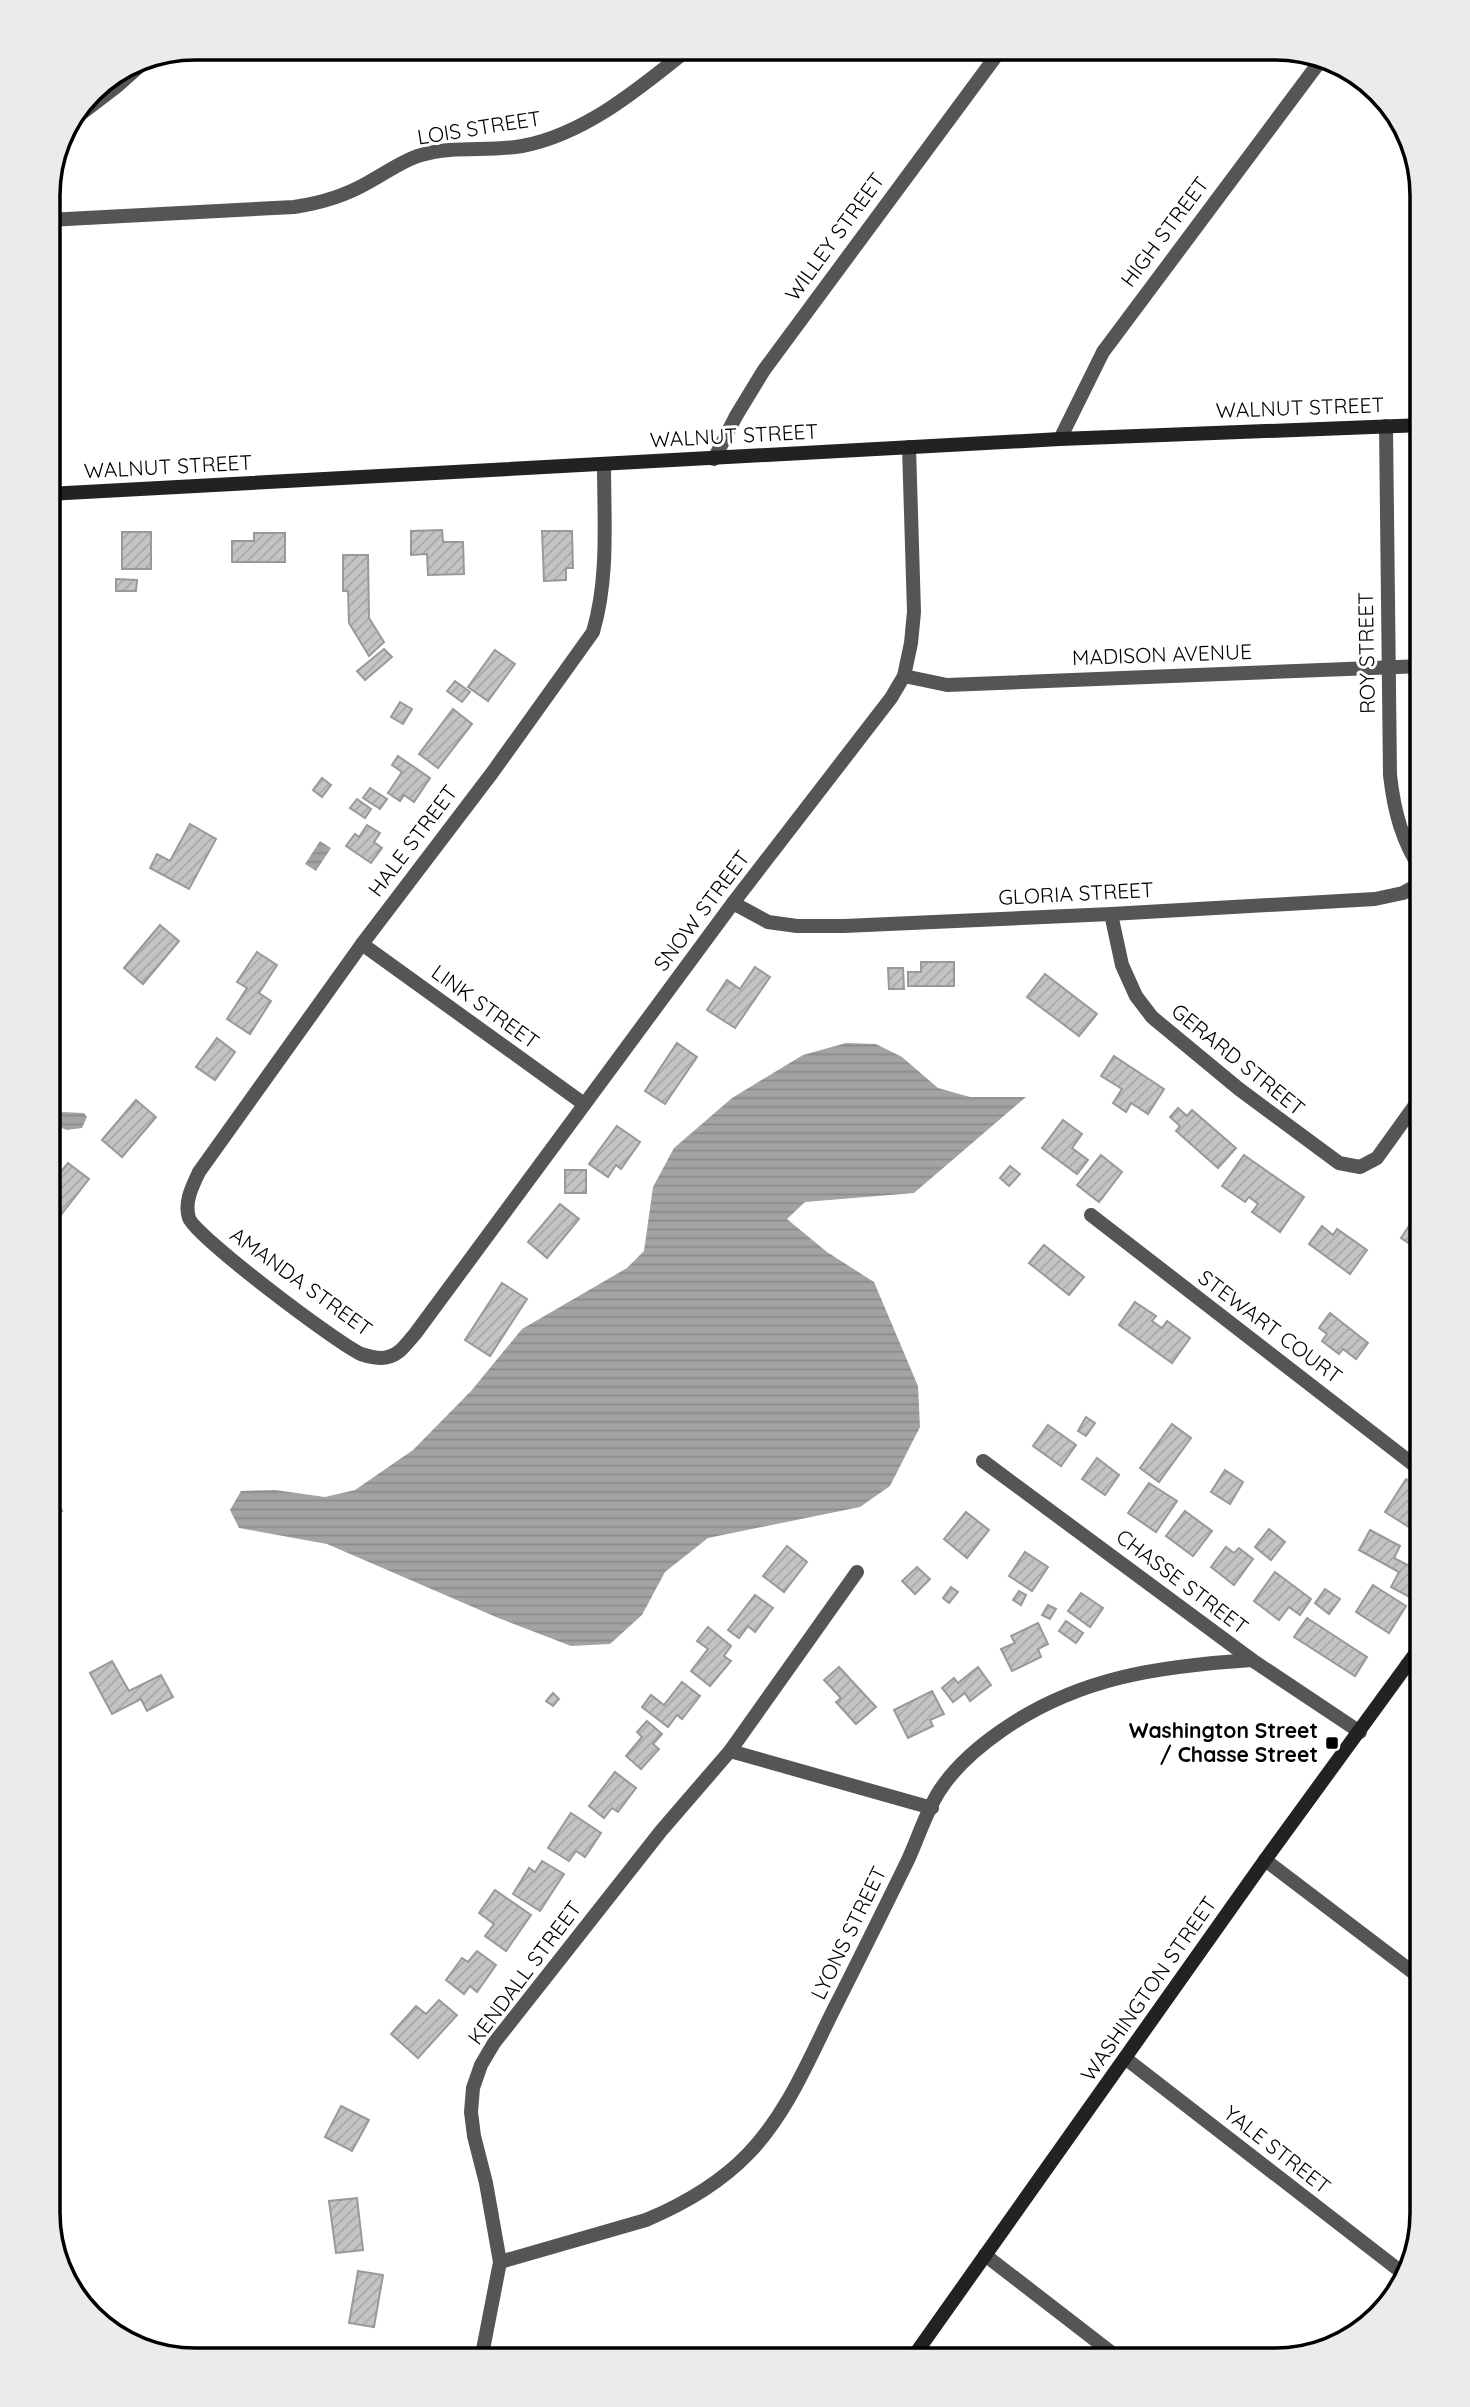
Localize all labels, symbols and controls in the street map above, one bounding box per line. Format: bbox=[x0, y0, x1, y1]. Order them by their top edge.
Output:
street label: LOIS STREET bbox=[415, 104, 543, 150]
street label: WILLEY STREET bbox=[779, 167, 889, 306]
street label: HIGH STREET bbox=[1114, 171, 1214, 292]
street label: WALNUT STREET bbox=[1215, 391, 1385, 423]
street label: WALNUT STREET bbox=[649, 418, 819, 452]
street label: WALNUT STREET bbox=[83, 449, 253, 483]
street label: ROY STREET bbox=[1352, 592, 1380, 714]
street label: MADISON AVENUE bbox=[1072, 638, 1252, 670]
street label: HALE STREET bbox=[362, 780, 462, 901]
street label: SNOW STREET bbox=[647, 845, 755, 976]
street label: GLORIA STREET bbox=[998, 876, 1154, 910]
street label: LINK STREET bbox=[427, 958, 544, 1054]
street label: GERARD STREET bbox=[1167, 997, 1311, 1121]
street label: AMANDA STREET bbox=[225, 1221, 378, 1341]
street label: STEWART COURT bbox=[1194, 1264, 1348, 1389]
street label: CHASSE STREET bbox=[1111, 1523, 1254, 1639]
place label: Washington Street / Chasse Street bbox=[1129, 1717, 1318, 1767]
marker: Washington Street / Chasse Street bbox=[1324, 1735, 1340, 1751]
street label: LYONS STREET bbox=[805, 1862, 892, 2003]
street label: WASHINGTON STREET bbox=[1075, 1891, 1222, 2086]
street label: KENDALL STREET bbox=[462, 1895, 587, 2049]
street label: YALE STREET bbox=[1219, 2099, 1336, 2199]

